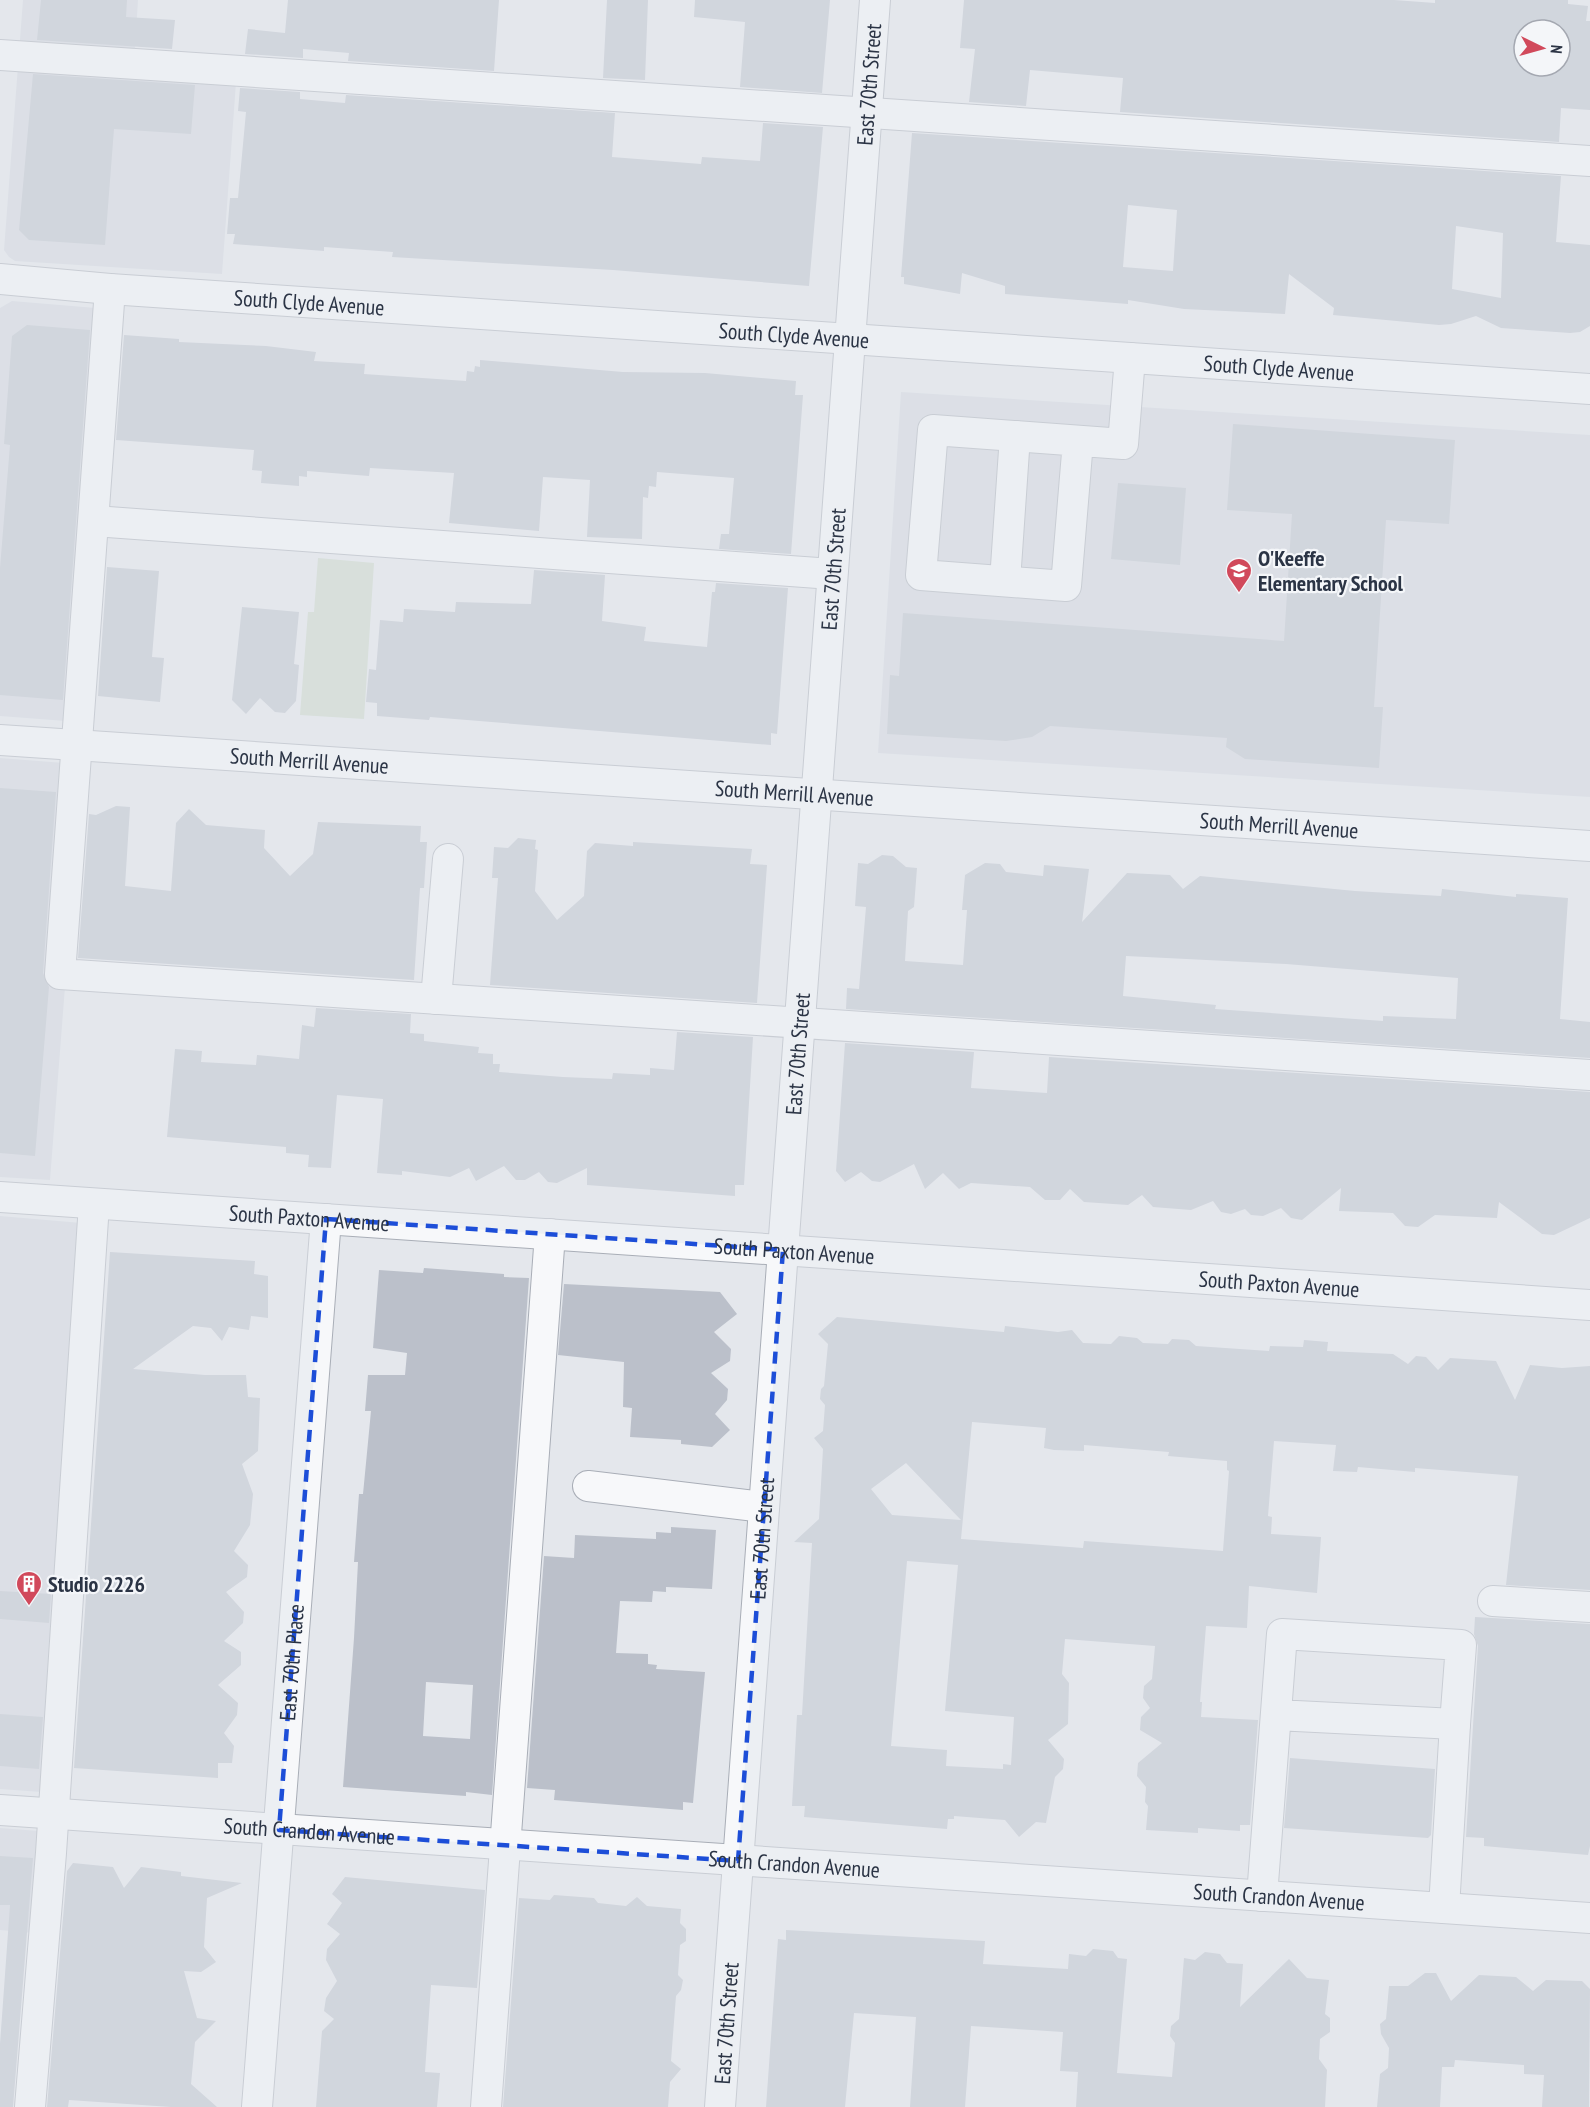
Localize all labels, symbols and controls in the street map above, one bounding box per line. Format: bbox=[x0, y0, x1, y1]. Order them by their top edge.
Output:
north arrow bbox=[1512, 18, 1572, 78]
street label: East 70th Street bbox=[850, 22, 887, 146]
text: N bbox=[1547, 44, 1567, 54]
street label: South Clyde Avenue bbox=[233, 283, 385, 322]
street label: South Clyde Avenue bbox=[718, 316, 870, 354]
street label: South Clyde Avenue bbox=[1203, 349, 1355, 387]
street label: East 70th Street bbox=[815, 507, 852, 631]
place label: O'Keeffe Elementary School bbox=[1258, 544, 1404, 597]
school or university icon: O'Keeffe Elementary School bbox=[1224, 556, 1254, 594]
street label: South Merrill Avenue bbox=[229, 741, 390, 780]
street label: South Merrill Avenue bbox=[714, 774, 874, 812]
street label: South Merrill Avenue bbox=[1199, 806, 1359, 845]
street label: East 70th Street bbox=[779, 992, 816, 1116]
street label: South Paxton Avenue bbox=[228, 1199, 391, 1237]
street label: South Paxton Avenue bbox=[713, 1232, 875, 1270]
street label: South Paxton Avenue bbox=[1198, 1264, 1360, 1303]
street label: East 70th Street bbox=[743, 1477, 780, 1601]
building icon: Studio 2226 bbox=[14, 1569, 44, 1607]
place label: Studio 2226 bbox=[48, 1570, 145, 1598]
street label: East 70th Place bbox=[273, 1603, 310, 1722]
street label: South Crandon Avenue bbox=[223, 1811, 396, 1851]
street label: South Crandon Avenue bbox=[708, 1844, 881, 1884]
street label: South Crandon Avenue bbox=[1192, 1877, 1366, 1917]
street label: East 70th Street bbox=[708, 1961, 745, 2085]

